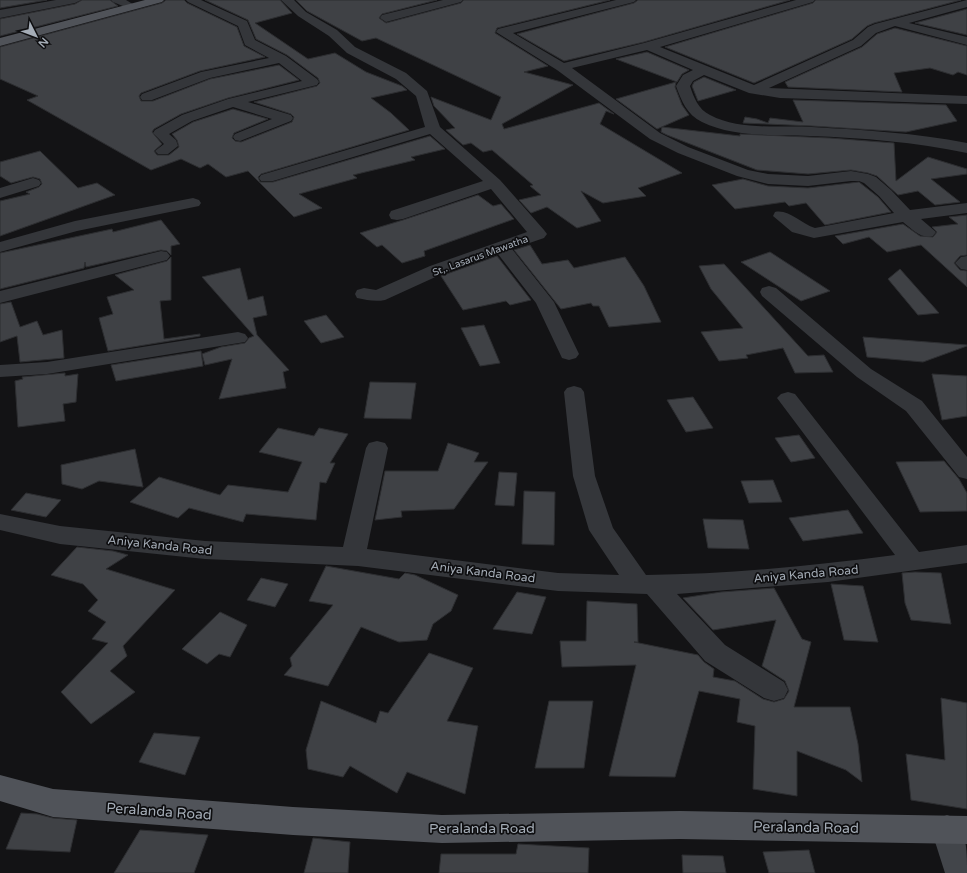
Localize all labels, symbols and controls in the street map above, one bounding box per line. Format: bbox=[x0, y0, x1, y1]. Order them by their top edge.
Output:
north arrow bbox=[16, 16, 56, 56]
text: N bbox=[35, 35, 51, 50]
street label: St,. Lasarus Mawatha bbox=[431, 233, 530, 279]
street label: Aniya Kanda Road bbox=[107, 533, 213, 557]
street label: Aniya Kanda Road bbox=[430, 559, 536, 585]
street label: Aniya Kanda Road bbox=[753, 562, 859, 586]
street label: Peralanda Road bbox=[106, 799, 212, 824]
street label: Peralanda Road bbox=[753, 818, 859, 837]
street label: Peralanda Road bbox=[429, 820, 535, 837]

